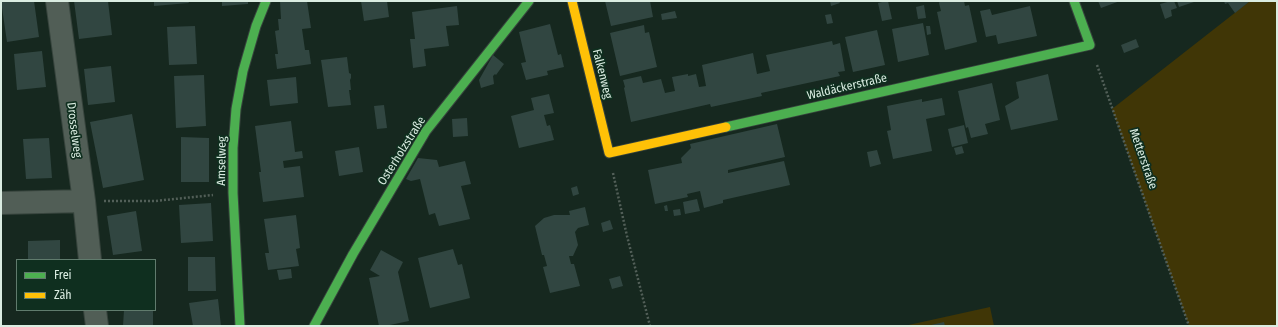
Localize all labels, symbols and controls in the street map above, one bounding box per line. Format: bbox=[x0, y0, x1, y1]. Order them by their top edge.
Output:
street label: Falkenweg bbox=[589, 48, 615, 100]
street label: Waldäckerstraße bbox=[806, 71, 888, 103]
street label: Drosselweg bbox=[63, 101, 85, 159]
street label: Osterholzstraße bbox=[375, 114, 429, 188]
street label: Metterstraße bbox=[1126, 127, 1160, 191]
street label: Amselweg bbox=[214, 136, 230, 186]
legend bbox=[16, 259, 156, 311]
text: Frei bbox=[54, 268, 72, 282]
text: Zäh bbox=[54, 288, 72, 302]

